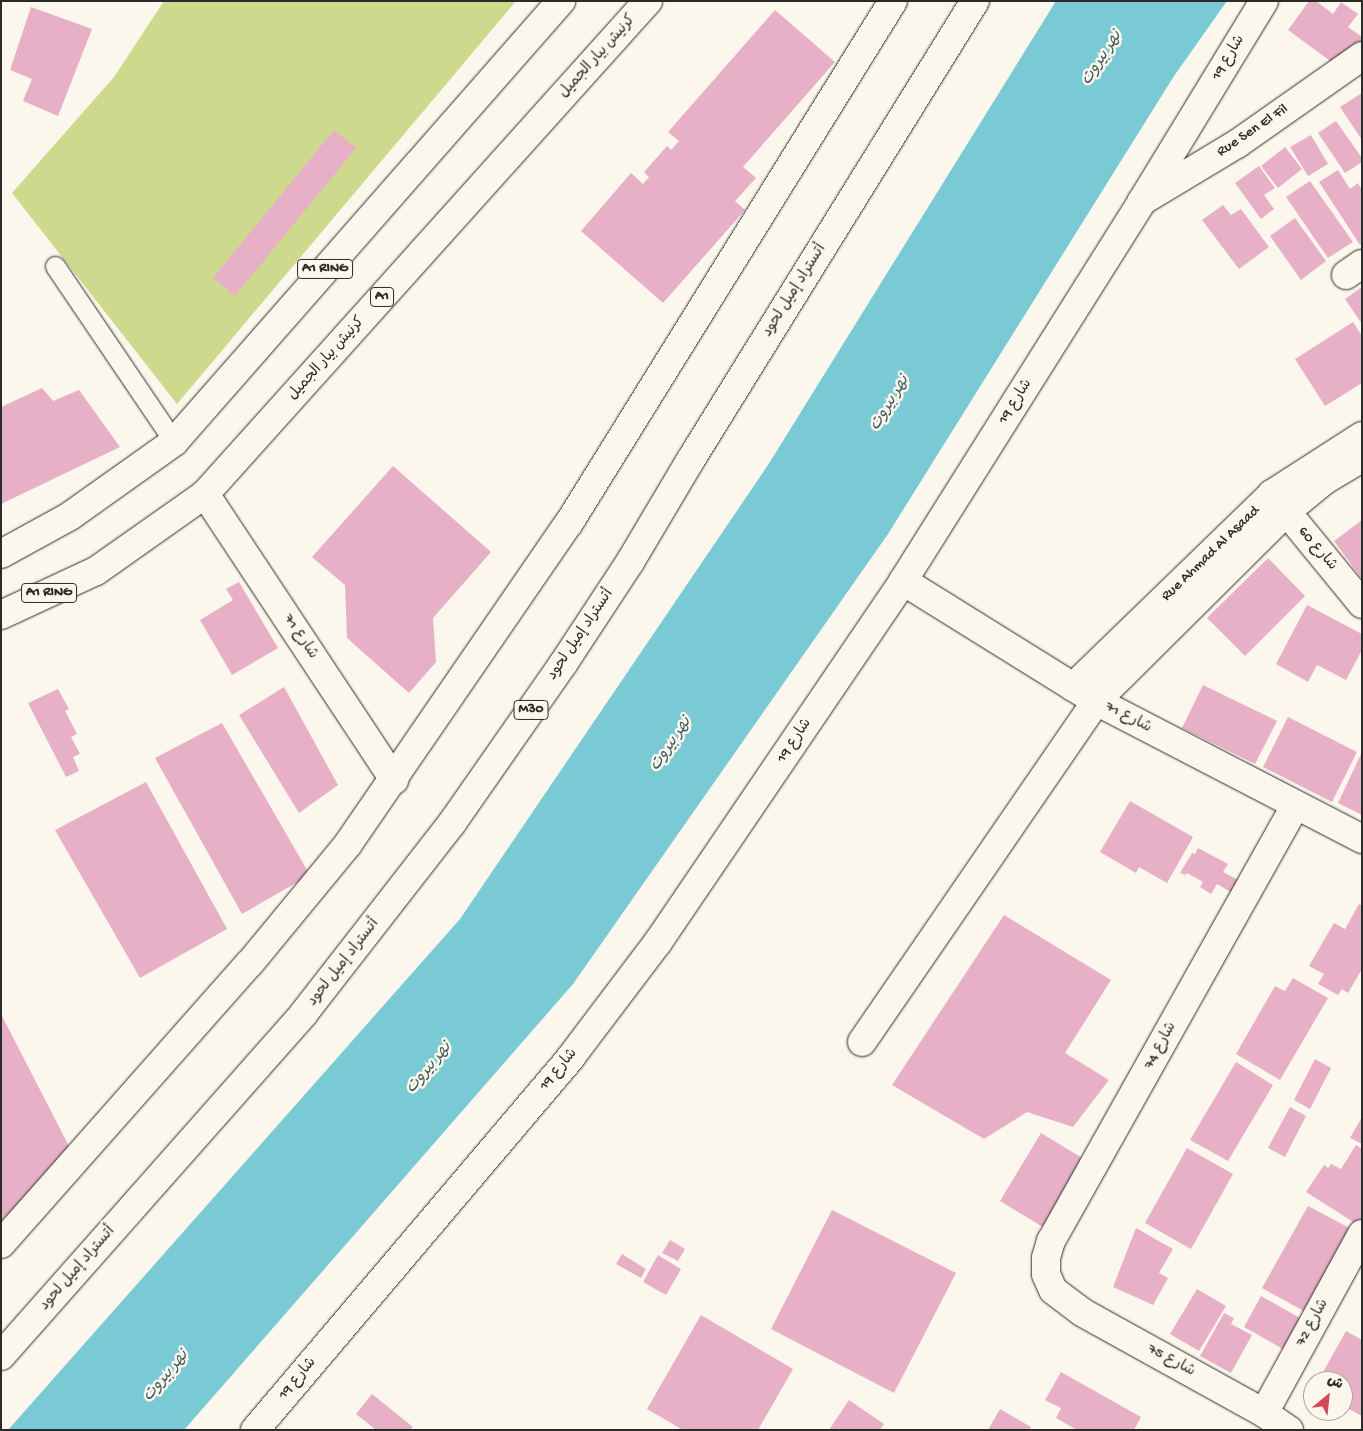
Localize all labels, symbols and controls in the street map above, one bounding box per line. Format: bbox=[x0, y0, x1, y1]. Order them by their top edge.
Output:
street label: كرنيش بيار الجميل bbox=[556, 12, 640, 102]
water label: نهر بيروت bbox=[1078, 28, 1128, 90]
street label: شارع 19 bbox=[1209, 32, 1249, 84]
street label: Rue Sen El Fil bbox=[1214, 101, 1292, 161]
street label: أتستراد إميل لحود bbox=[759, 241, 831, 341]
road number: A1 RING bbox=[296, 258, 354, 280]
road number: A1 bbox=[370, 286, 394, 308]
street label: كرنيش بيار الجميل bbox=[285, 314, 369, 404]
water label: نهر بيروت bbox=[867, 373, 915, 435]
street label: شارع 19 bbox=[995, 376, 1037, 428]
street label: Rue Ahmad Al Asaad bbox=[1158, 502, 1264, 606]
street label: شارع 60 bbox=[1293, 523, 1341, 575]
road number: A1 RING bbox=[20, 582, 78, 604]
street label: أتستراد إميل لحود bbox=[544, 586, 618, 684]
street label: شارع 71 bbox=[279, 611, 321, 663]
road number: M30 bbox=[514, 698, 548, 722]
street label: شارع 71 bbox=[1102, 698, 1154, 738]
water label: نهر بيروت bbox=[647, 714, 697, 776]
street label: شارع 19 bbox=[774, 715, 816, 767]
street label: أتستراد إميل لحود bbox=[304, 916, 384, 1010]
street label: شارع 74 bbox=[1141, 1019, 1181, 1073]
water label: نهر بيروت bbox=[403, 1039, 457, 1099]
street label: شارع 19 bbox=[536, 1045, 582, 1095]
street label: أتستراد إميل لحود bbox=[36, 1223, 120, 1315]
street label: شارع 72 bbox=[1293, 1296, 1333, 1350]
street label: شارع 75 bbox=[1144, 1341, 1198, 1381]
water label: نهر بيروت bbox=[140, 1347, 194, 1407]
street label: شارع 19 bbox=[275, 1354, 321, 1404]
north arrow bbox=[1303, 1371, 1353, 1421]
text: ش bbox=[1324, 1372, 1346, 1394]

